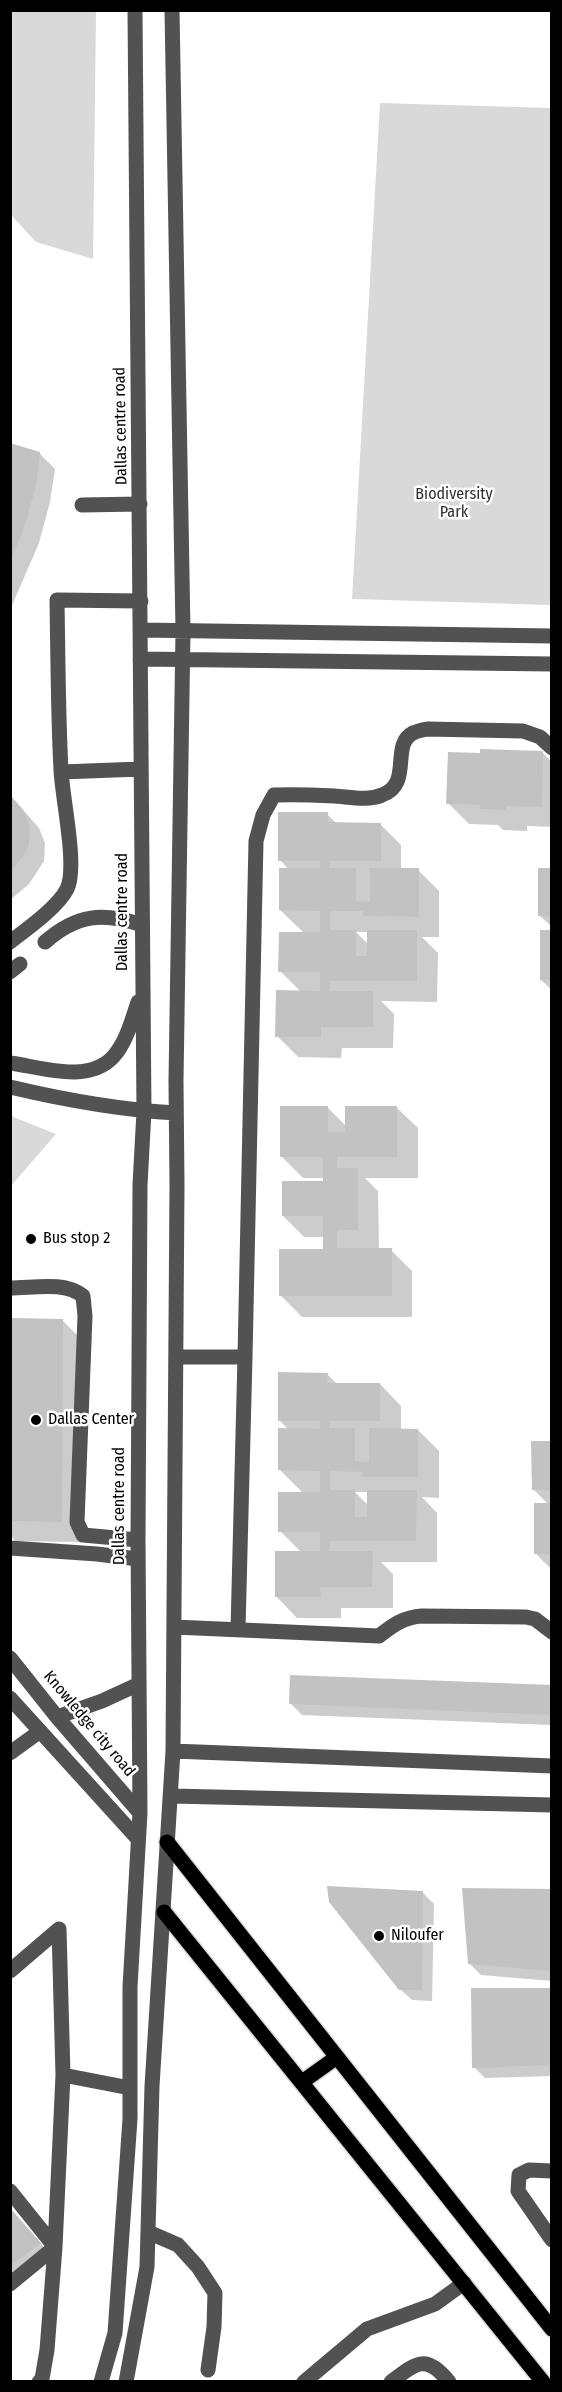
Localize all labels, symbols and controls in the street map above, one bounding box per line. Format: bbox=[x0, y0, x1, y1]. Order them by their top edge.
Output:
street label: Dallas centre road bbox=[110, 367, 132, 485]
park label: Biodiversity Park bbox=[415, 485, 493, 523]
street label: Dallas centre road bbox=[113, 853, 133, 971]
place label: Bus stop 2 bbox=[43, 1229, 110, 1249]
marker: Bus stop 2 bbox=[24, 1232, 38, 1246]
place label: Dallas Center bbox=[48, 1410, 134, 1430]
marker: Dallas Center bbox=[29, 1413, 43, 1427]
street label: Dallas centre road bbox=[110, 1447, 130, 1565]
street label: Knowledge city road bbox=[39, 1667, 139, 1781]
place label: Niloufer bbox=[391, 1926, 444, 1946]
marker: Niloufer bbox=[372, 1929, 386, 1943]

